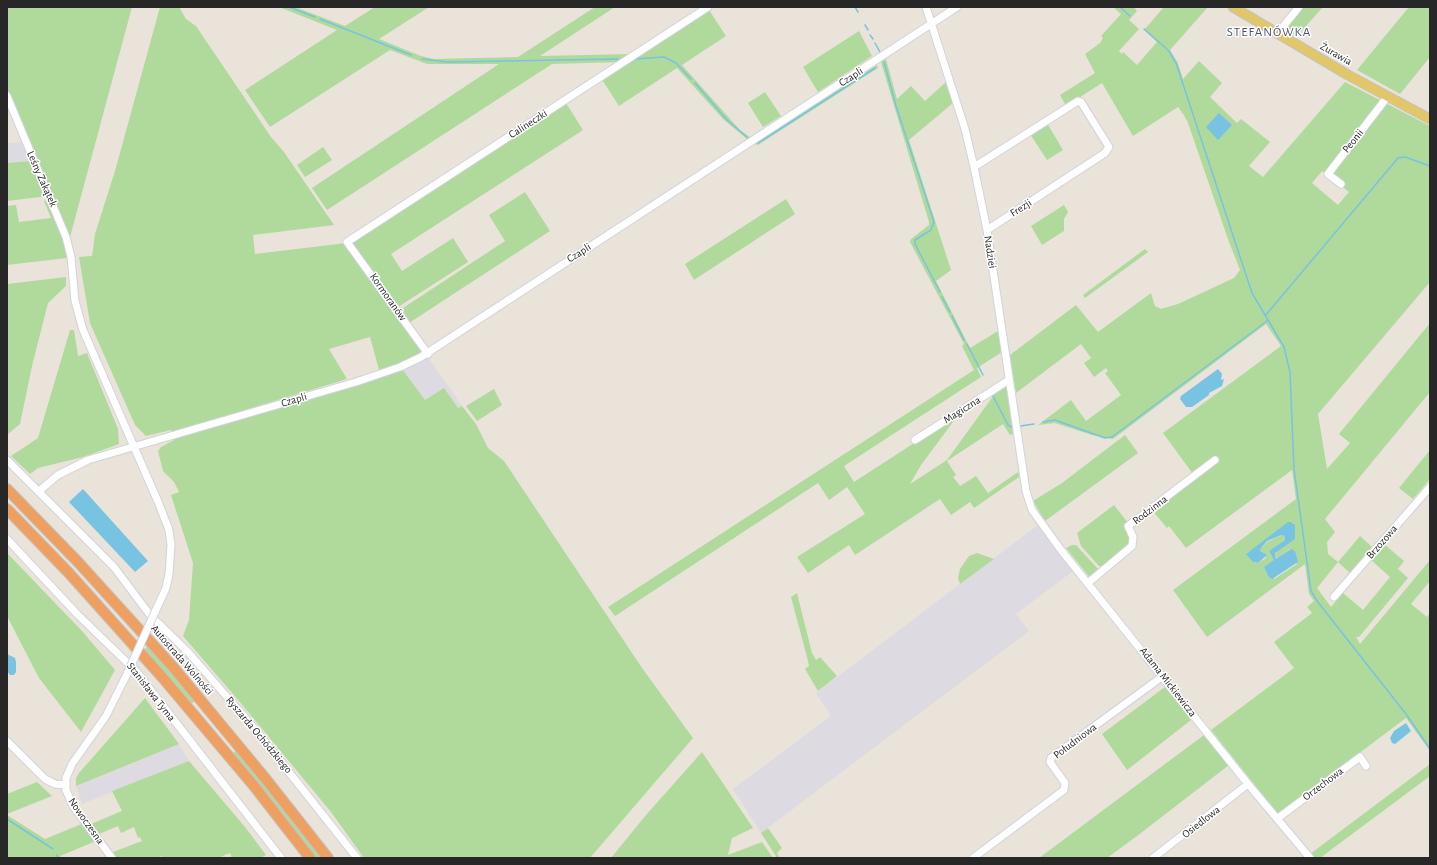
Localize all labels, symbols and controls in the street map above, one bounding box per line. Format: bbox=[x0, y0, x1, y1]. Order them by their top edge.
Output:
district label: STEFANÓWKA bbox=[1227, 24, 1311, 40]
street label: Żurawia bbox=[1318, 40, 1354, 68]
street label: Czapli bbox=[836, 64, 866, 90]
street label: Calineczki bbox=[506, 107, 550, 141]
street label: Peonii bbox=[1339, 127, 1367, 155]
street label: Leśny Zakątek bbox=[24, 149, 60, 209]
street label: Frezji bbox=[1008, 196, 1034, 220]
street label: Nadziei bbox=[981, 235, 999, 269]
street label: Czapli bbox=[564, 240, 594, 266]
street label: Kormoranów bbox=[367, 271, 409, 323]
street label: Czapli bbox=[280, 390, 308, 410]
street label: Magiczna bbox=[941, 393, 983, 427]
street label: Rodzinna bbox=[1130, 493, 1170, 527]
street label: Brzozowa bbox=[1364, 522, 1400, 562]
street label: Autostrada Wolności bbox=[148, 622, 216, 698]
street label: Adama Mickiewicza bbox=[1137, 645, 1199, 719]
street label: Stanisława Tyma bbox=[124, 660, 178, 724]
street label: Ryszarda Ochódzkiego bbox=[223, 694, 295, 776]
street label: Południowa bbox=[1051, 720, 1099, 762]
street label: Orzechowa bbox=[1300, 764, 1346, 804]
street label: Nowoczesna bbox=[65, 795, 107, 847]
street label: Osiedlowa bbox=[1179, 803, 1223, 841]

